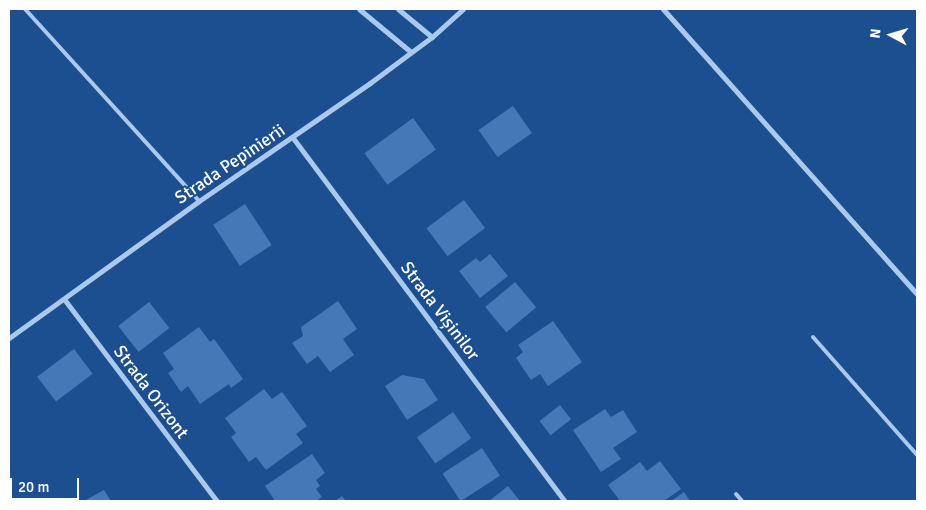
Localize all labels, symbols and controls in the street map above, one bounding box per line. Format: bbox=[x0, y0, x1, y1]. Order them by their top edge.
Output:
north arrow bbox=[866, 10, 916, 60]
text: N bbox=[867, 28, 885, 39]
street label: Strada Pepinierii bbox=[171, 119, 289, 209]
street label: Strada Vișinilor bbox=[396, 257, 484, 365]
street label: Strada Orizont bbox=[109, 341, 193, 443]
scale bar bbox=[12, 468, 81, 500]
text: 20 m bbox=[18, 478, 49, 496]

